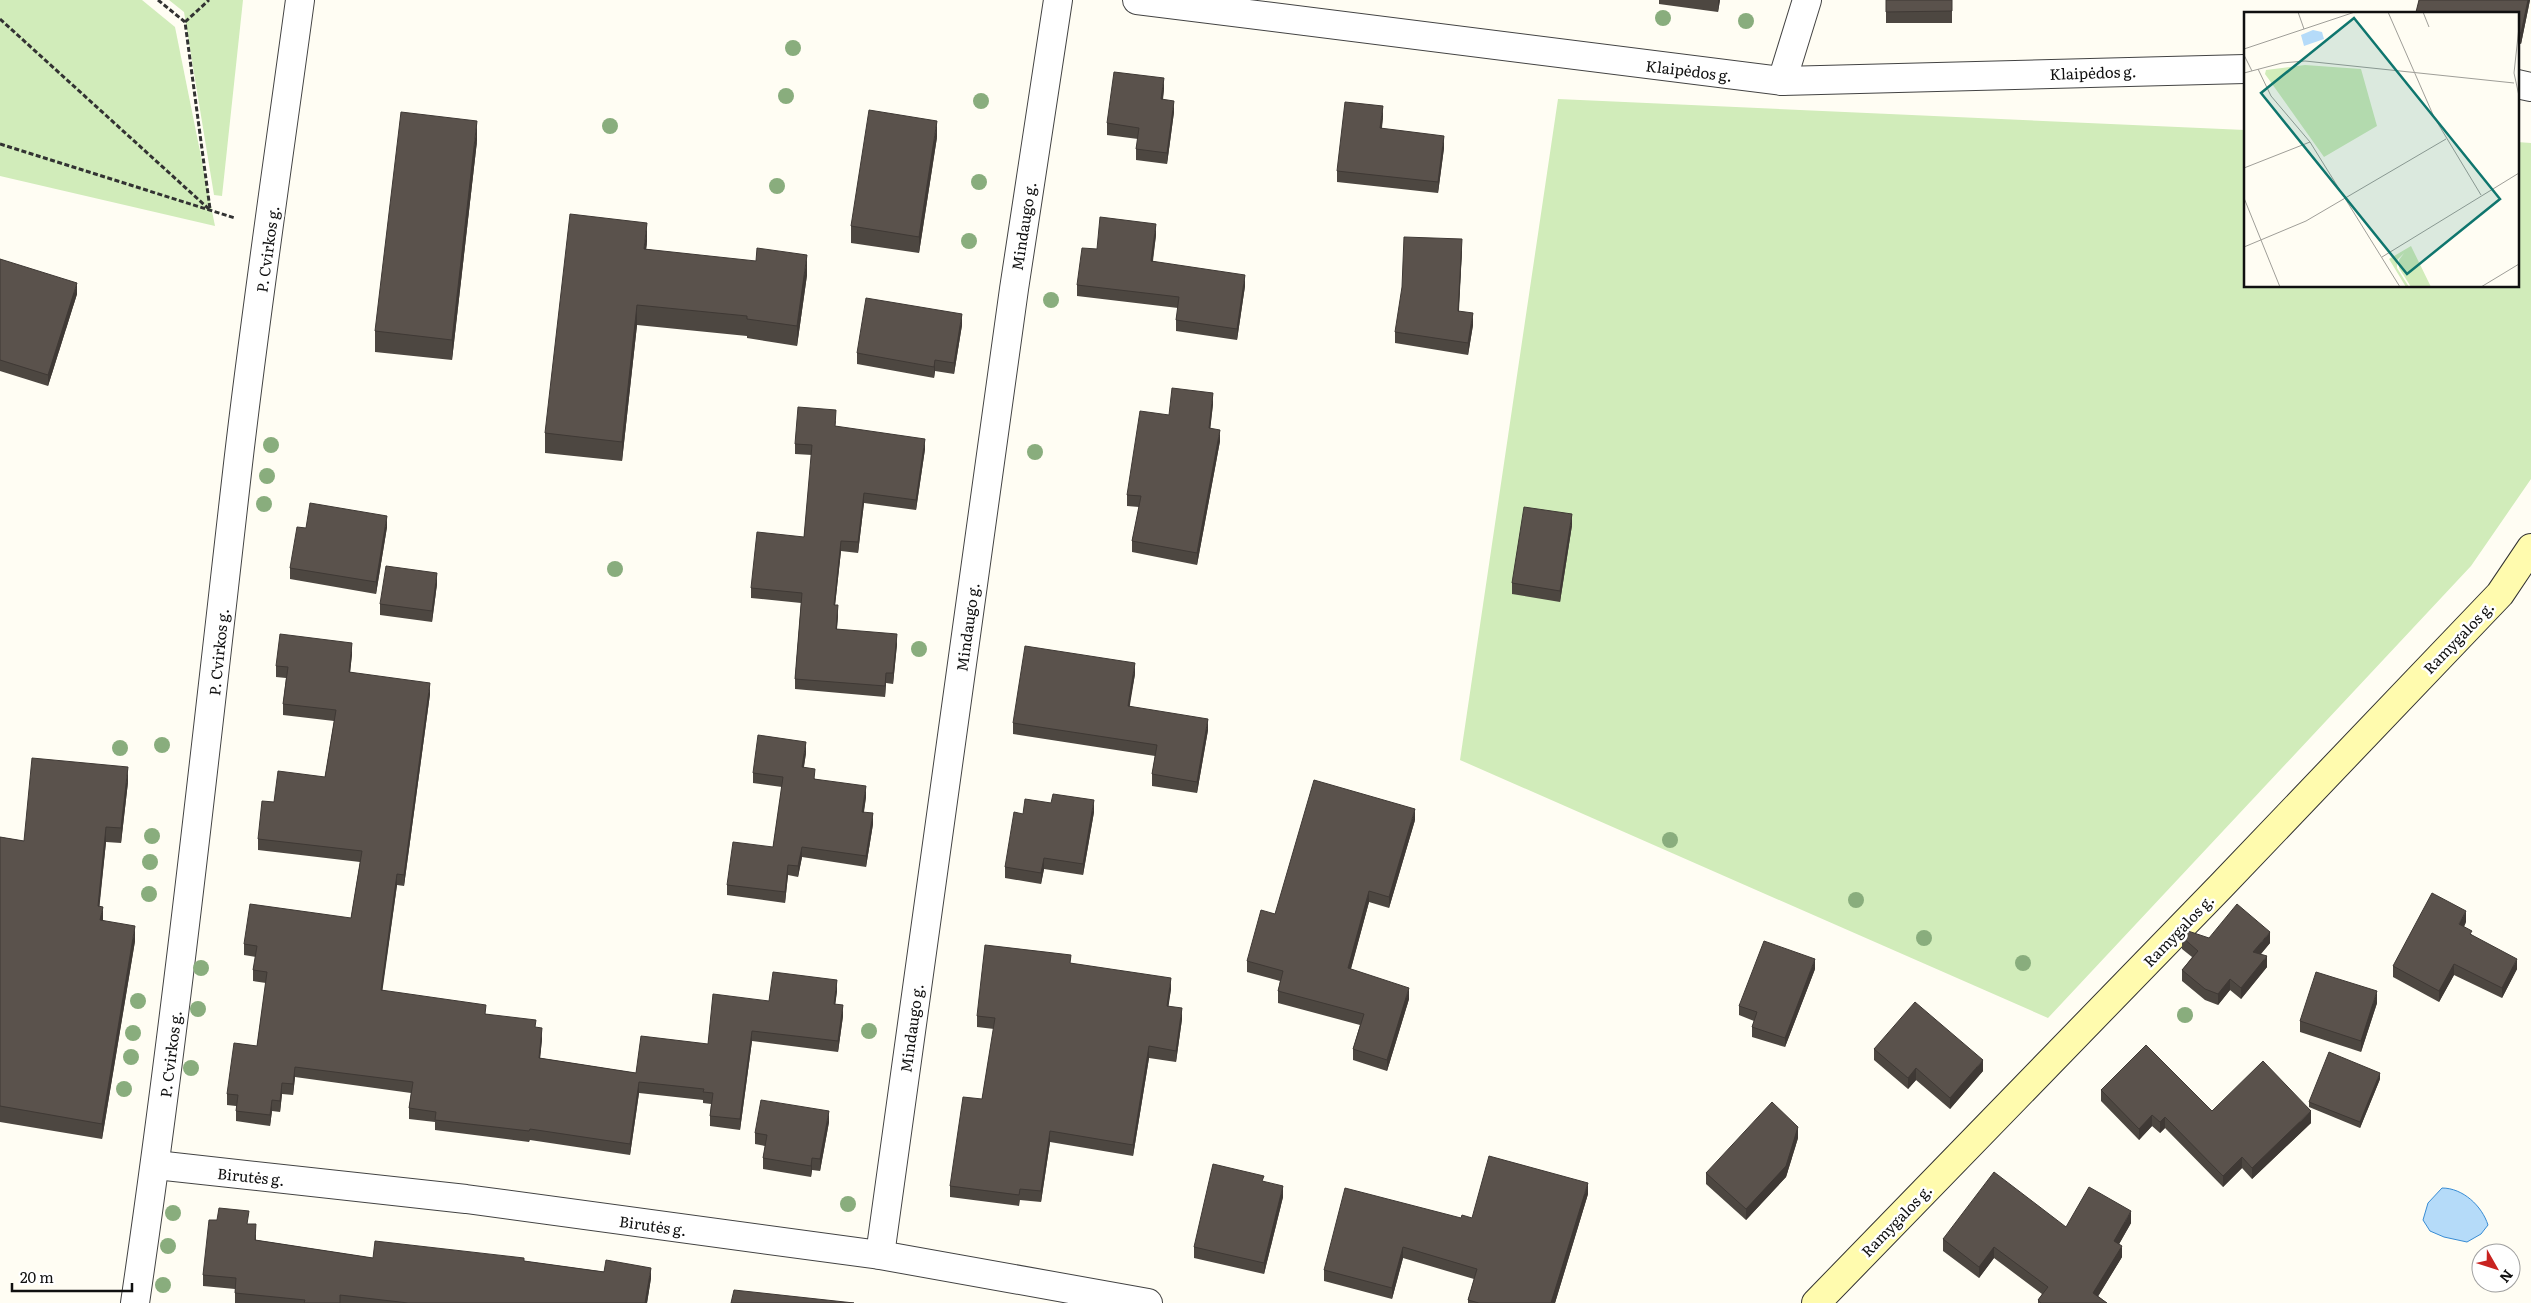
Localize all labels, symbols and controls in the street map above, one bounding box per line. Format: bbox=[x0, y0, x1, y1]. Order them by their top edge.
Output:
inset map bbox=[2244, 12, 2518, 288]
street label: Klaipėdos g. bbox=[1644, 53, 1734, 87]
street label: Klaipėdos g. bbox=[2049, 59, 2137, 85]
street label: Mindaugo g. bbox=[1005, 180, 1041, 272]
street label: P. Cvirkos g. bbox=[250, 204, 284, 294]
street label: Mindaugo g. bbox=[949, 581, 985, 673]
street label: Ramygalos g. bbox=[2417, 595, 2499, 679]
street label: P. Cvirkos g. bbox=[202, 607, 234, 697]
street label: Ramygalos g. bbox=[2137, 888, 2219, 972]
street label: Mindaugo g. bbox=[893, 982, 929, 1074]
street label: P. Cvirkos g. bbox=[153, 1009, 187, 1099]
street label: Birutės g. bbox=[216, 1161, 286, 1191]
street label: Ramygalos g. bbox=[1855, 1178, 1937, 1262]
street label: Birutės g. bbox=[618, 1209, 688, 1241]
north arrow bbox=[2471, 1243, 2521, 1293]
scale bar bbox=[12, 1260, 132, 1292]
text: 20 m bbox=[20, 1265, 54, 1288]
text: N bbox=[2495, 1266, 2518, 1288]

